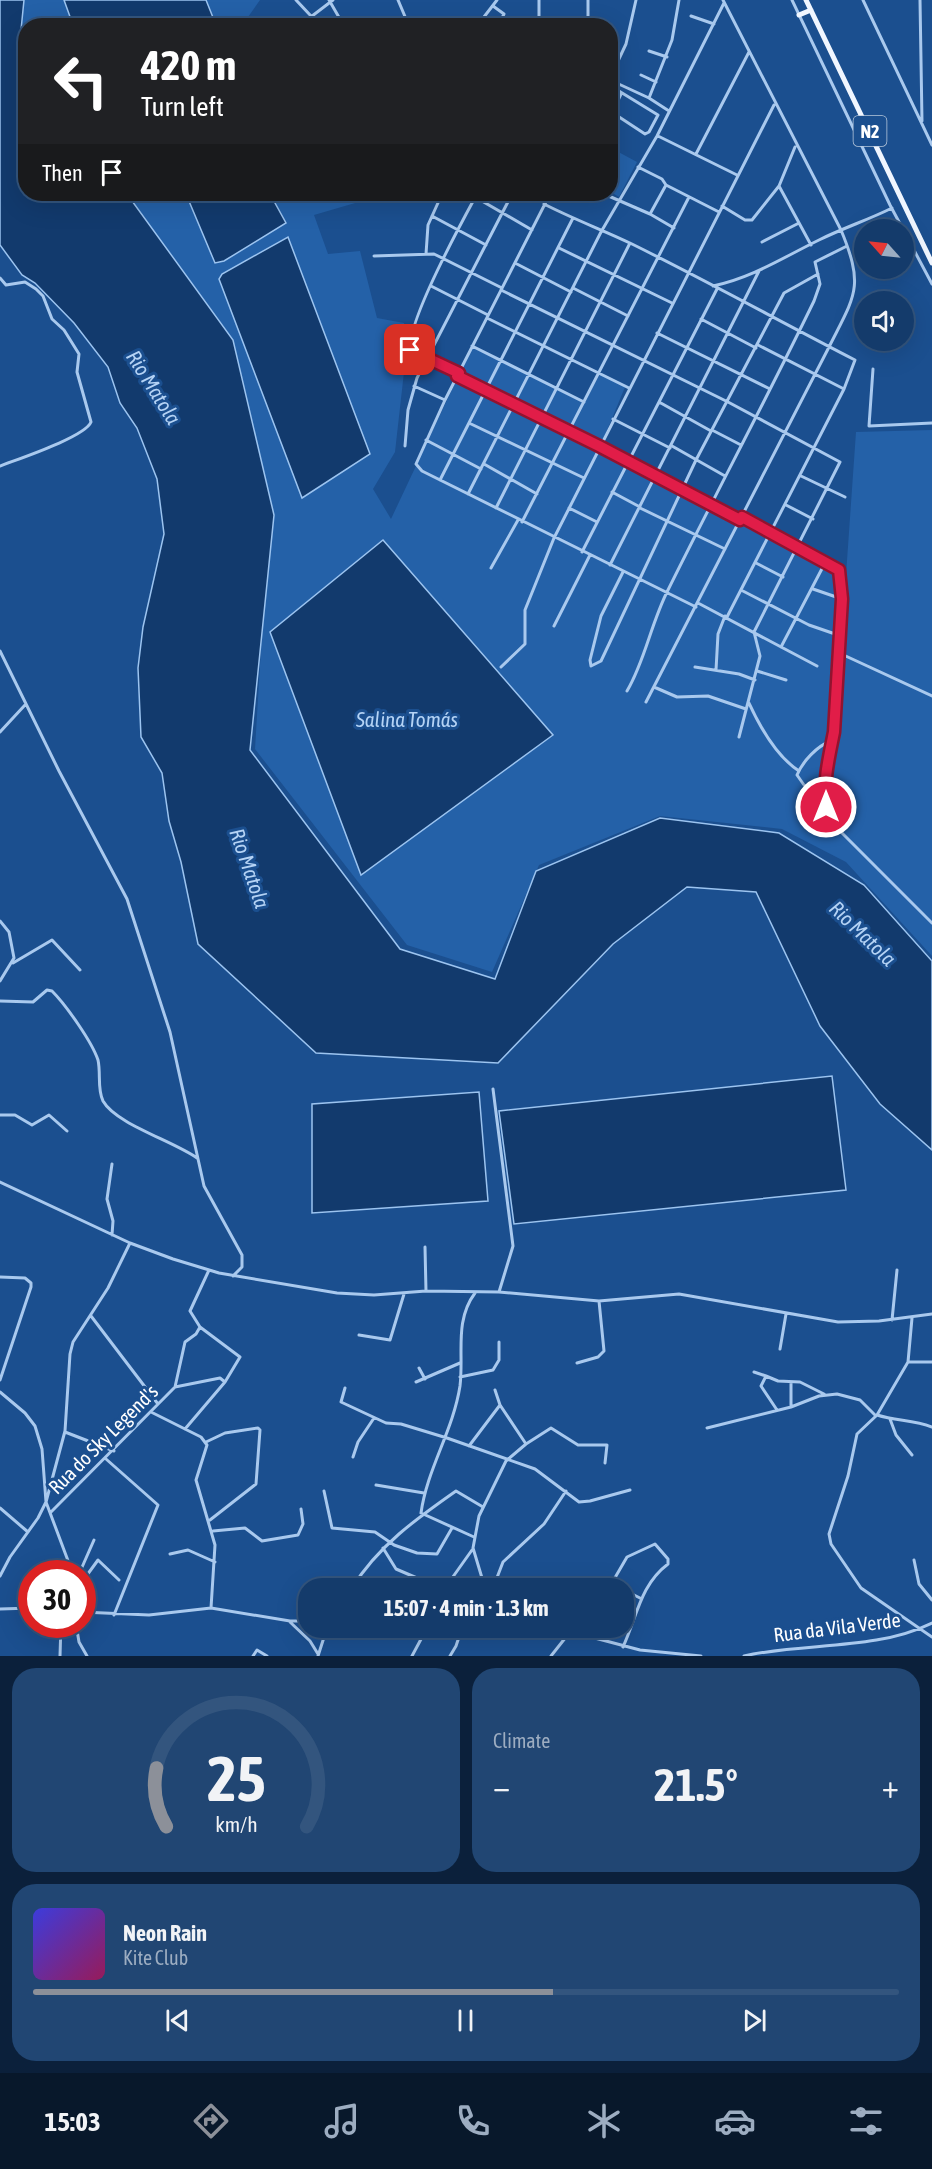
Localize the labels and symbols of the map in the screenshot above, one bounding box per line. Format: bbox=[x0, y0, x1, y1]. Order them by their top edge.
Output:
road number: N2 bbox=[854, 116, 886, 146]
north arrow bbox=[854, 219, 914, 279]
pin bbox=[384, 324, 435, 375]
water label: Rio Matola bbox=[122, 346, 186, 429]
water label: Salina Tomás bbox=[355, 707, 458, 731]
position arrow bbox=[794, 775, 858, 839]
water label: Rio Matola bbox=[225, 825, 275, 911]
water label: Rio Matola bbox=[825, 896, 901, 970]
street label: Rua do Sky Legend's bbox=[44, 1380, 162, 1498]
speed limit sign: 30 bbox=[18, 1560, 96, 1638]
street label: Rua da Vila Verde bbox=[772, 1608, 902, 1646]

